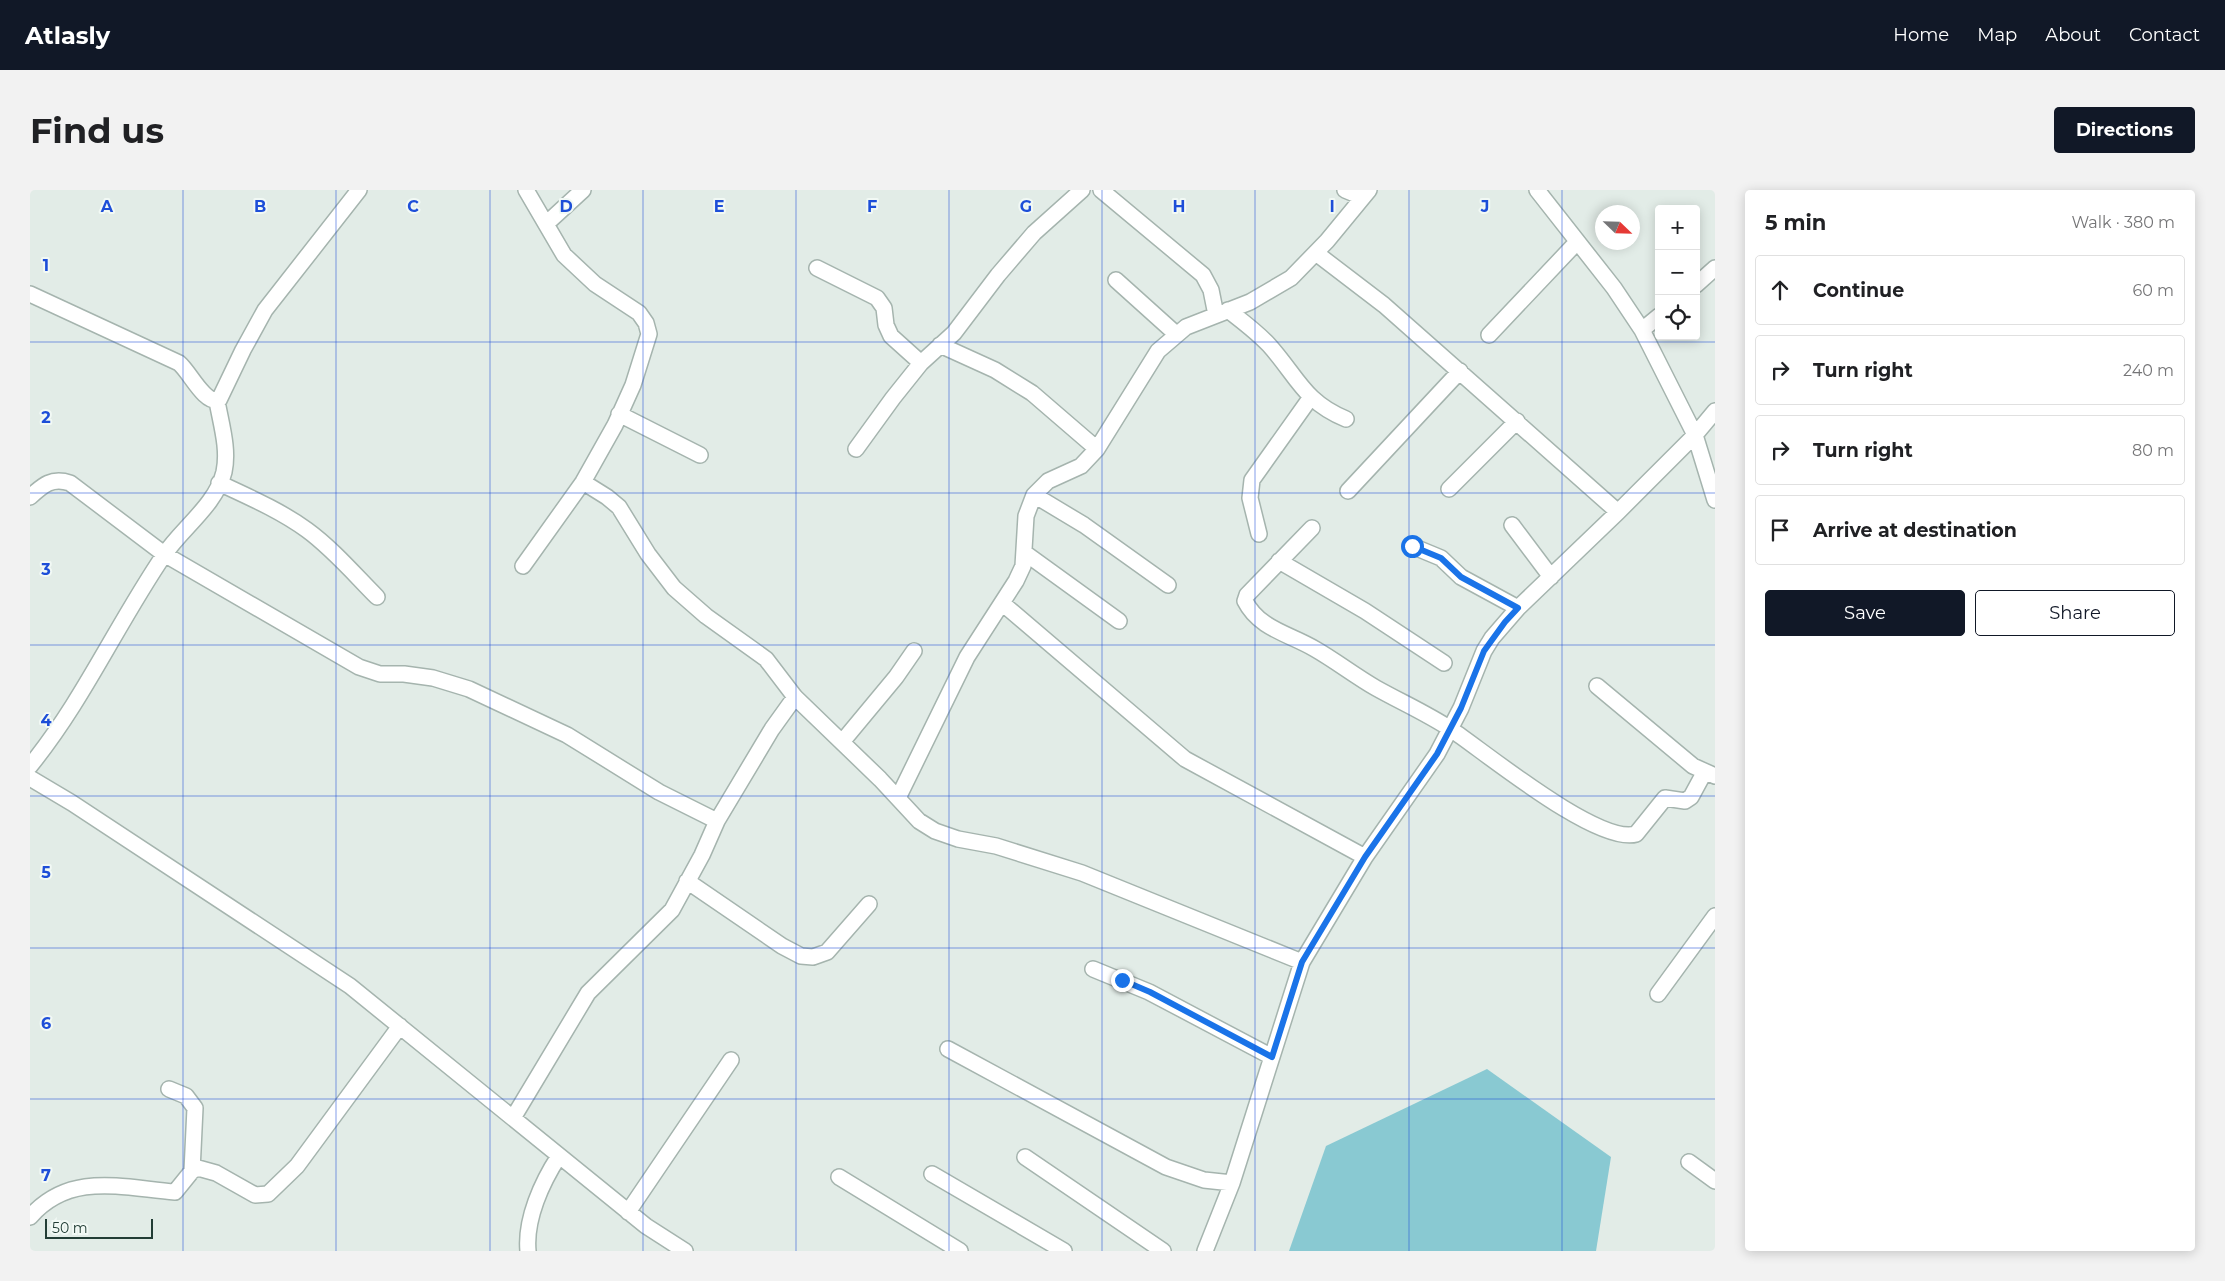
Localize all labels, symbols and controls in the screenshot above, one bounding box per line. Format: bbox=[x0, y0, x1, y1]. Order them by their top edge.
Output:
text: Atlasly bbox=[25, 21, 110, 50]
text: Home bbox=[1893, 24, 1949, 46]
text: Map bbox=[1977, 24, 2017, 46]
text: About bbox=[2045, 24, 2101, 46]
text: Contact bbox=[2129, 24, 2200, 46]
button: Directions bbox=[2054, 107, 2195, 153]
text: Find us bbox=[30, 109, 164, 152]
text: A bbox=[100, 197, 114, 216]
text: B bbox=[254, 197, 266, 216]
text: C bbox=[407, 197, 419, 216]
text: D bbox=[559, 197, 573, 216]
text: E bbox=[714, 197, 724, 216]
text: F bbox=[867, 197, 877, 216]
text: G bbox=[1020, 197, 1032, 216]
text: H bbox=[1173, 197, 1185, 216]
text: I bbox=[1329, 197, 1335, 216]
text: J bbox=[1480, 197, 1489, 216]
north arrow bbox=[1595, 205, 1640, 250]
map controls bbox=[1655, 205, 1700, 340]
button: + bbox=[1655, 205, 1700, 250]
text: 5 min bbox=[1765, 210, 1826, 235]
text: Walk · 380 m bbox=[2071, 213, 2175, 232]
button: − bbox=[1655, 250, 1700, 295]
text: 1 bbox=[43, 256, 49, 275]
icon: ahead bbox=[1766, 276, 1794, 304]
text: Continue bbox=[1813, 279, 1904, 302]
text: 60 m bbox=[2132, 281, 2174, 300]
button: locate bbox=[1655, 295, 1700, 340]
icon: right bbox=[1766, 356, 1794, 384]
text: Turn right bbox=[1813, 359, 1913, 382]
text: 240 m bbox=[2123, 361, 2174, 380]
text: 2 bbox=[41, 408, 51, 427]
icon: right bbox=[1766, 436, 1794, 464]
text: Turn right bbox=[1813, 439, 1913, 462]
text: 80 m bbox=[2132, 441, 2174, 460]
icon: arrive bbox=[1766, 516, 1794, 544]
text: Arrive at destination bbox=[1813, 519, 2017, 542]
route start bbox=[1401, 535, 1424, 558]
text: 3 bbox=[40, 560, 51, 579]
button: Save bbox=[1765, 590, 1965, 636]
button: Share bbox=[1975, 590, 2175, 636]
text: 4 bbox=[40, 711, 52, 730]
text: 5 bbox=[41, 863, 51, 882]
route end bbox=[1111, 969, 1134, 992]
text: 6 bbox=[41, 1014, 51, 1033]
text: 7 bbox=[41, 1166, 51, 1185]
scale bar bbox=[45, 1216, 152, 1239]
text: 50 m bbox=[52, 1219, 88, 1237]

